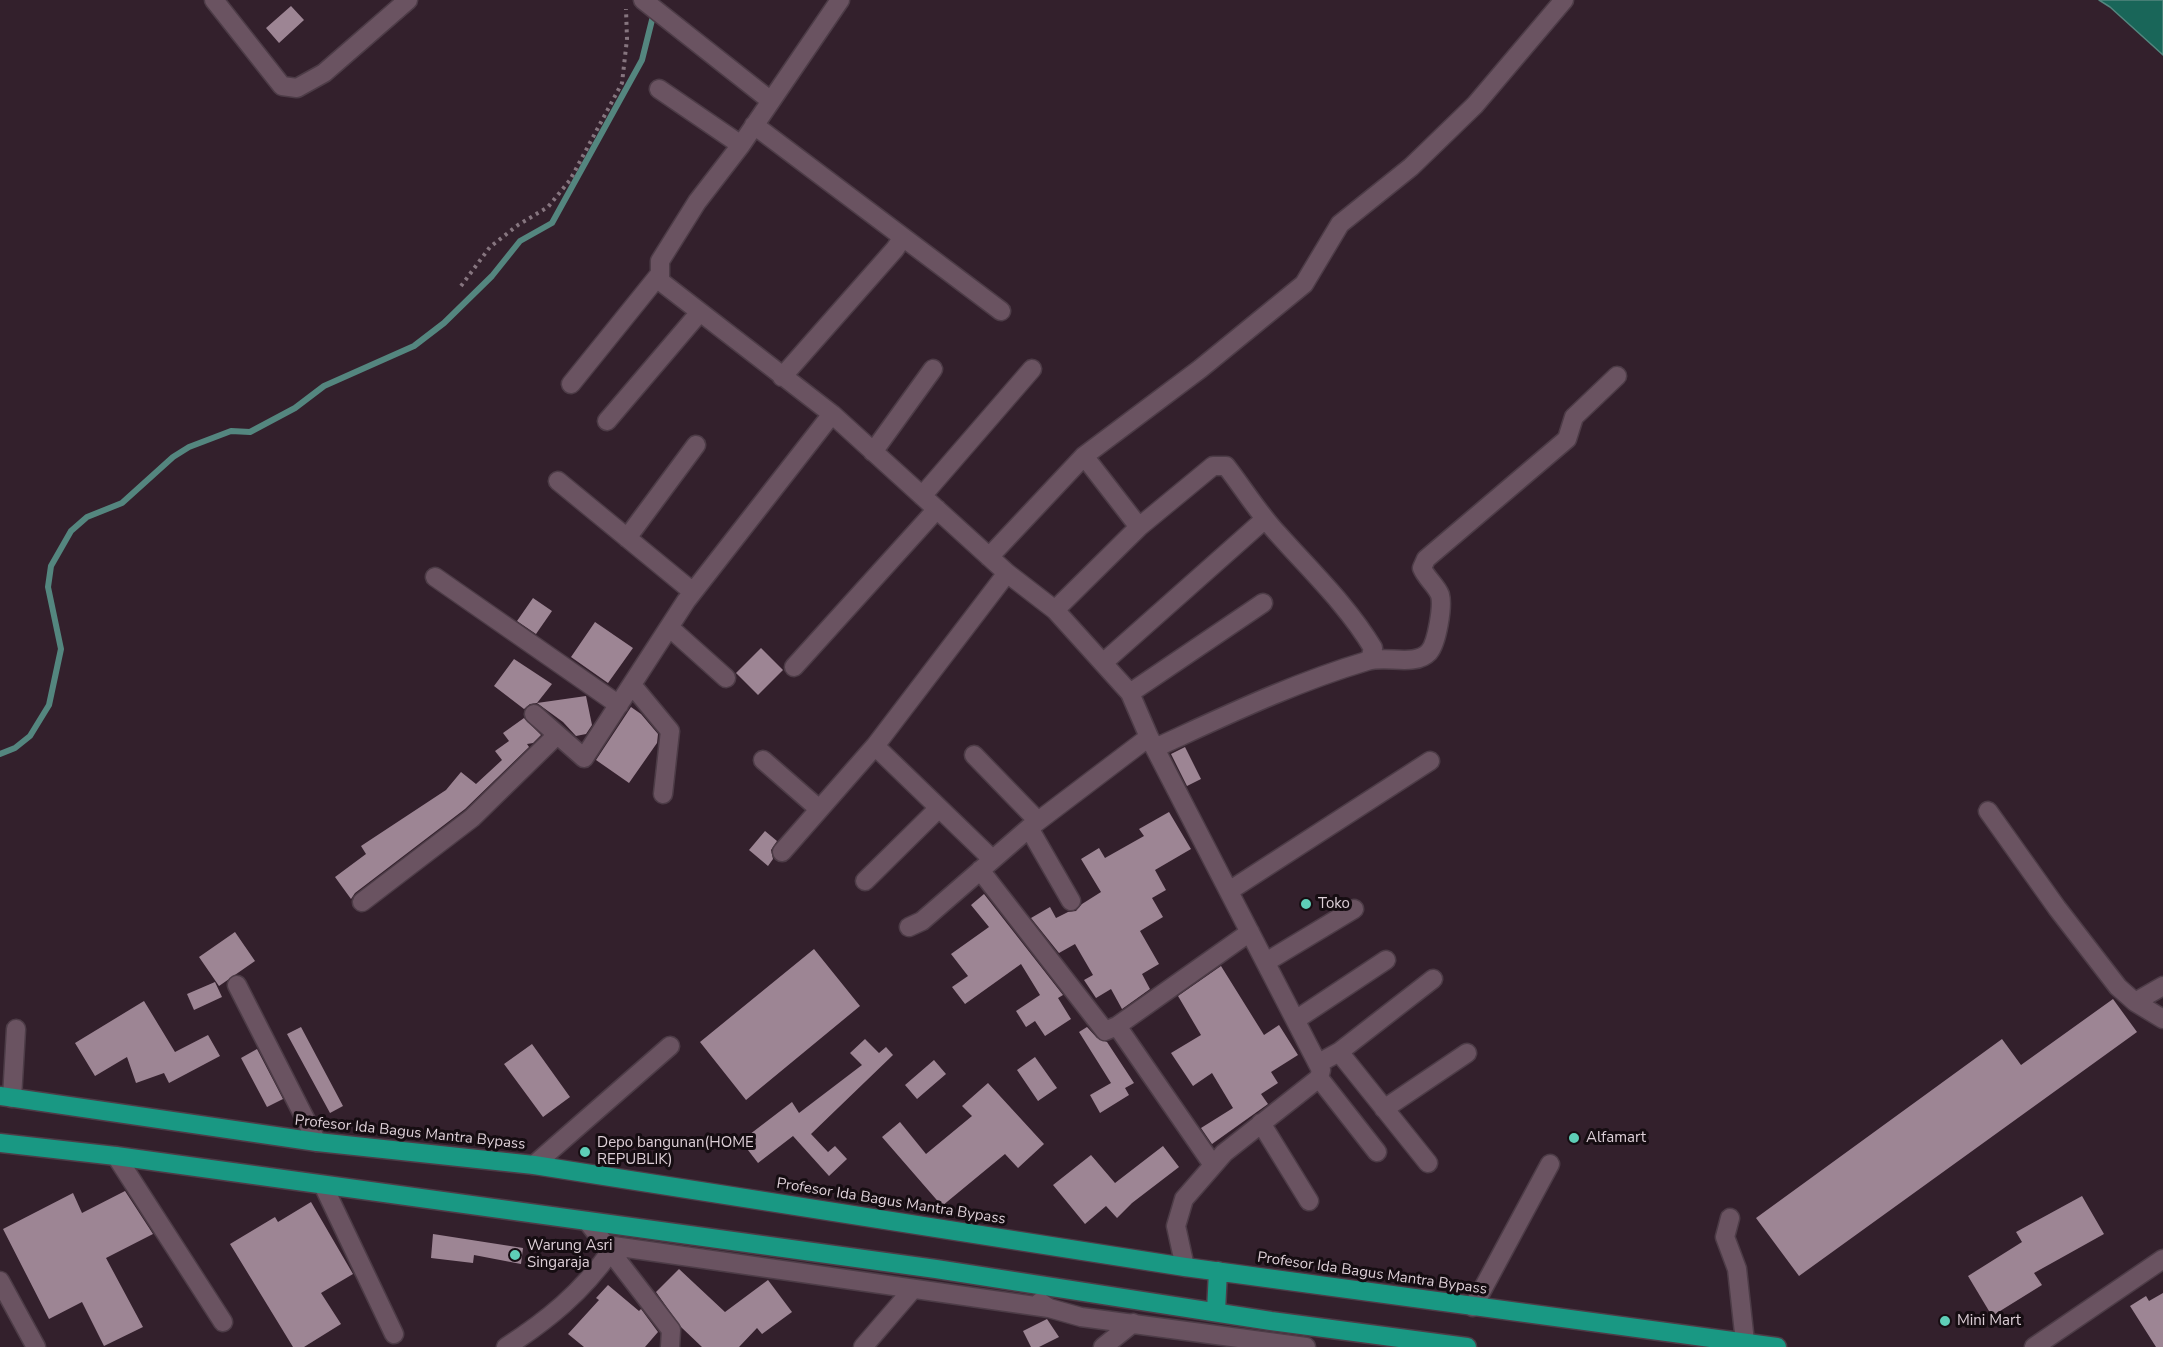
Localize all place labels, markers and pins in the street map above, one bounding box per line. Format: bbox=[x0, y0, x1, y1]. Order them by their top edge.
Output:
place label: Toko bbox=[1318, 895, 1350, 913]
marker: Toko bbox=[1299, 897, 1313, 911]
place label: Alfamart bbox=[1586, 1129, 1646, 1147]
marker: Alfamart bbox=[1567, 1131, 1581, 1145]
place label: Depo bangunan(HOME REPUBLIK) bbox=[597, 1134, 754, 1169]
marker: Depo bangunan(HOME REPUBLIK) bbox=[578, 1145, 592, 1159]
place label: Warung Asri Singaraja bbox=[527, 1237, 612, 1272]
marker: Warung Asri Singaraja bbox=[508, 1248, 522, 1262]
place label: Mini Mart bbox=[1957, 1312, 2021, 1330]
marker: Mini Mart bbox=[1938, 1314, 1952, 1328]

